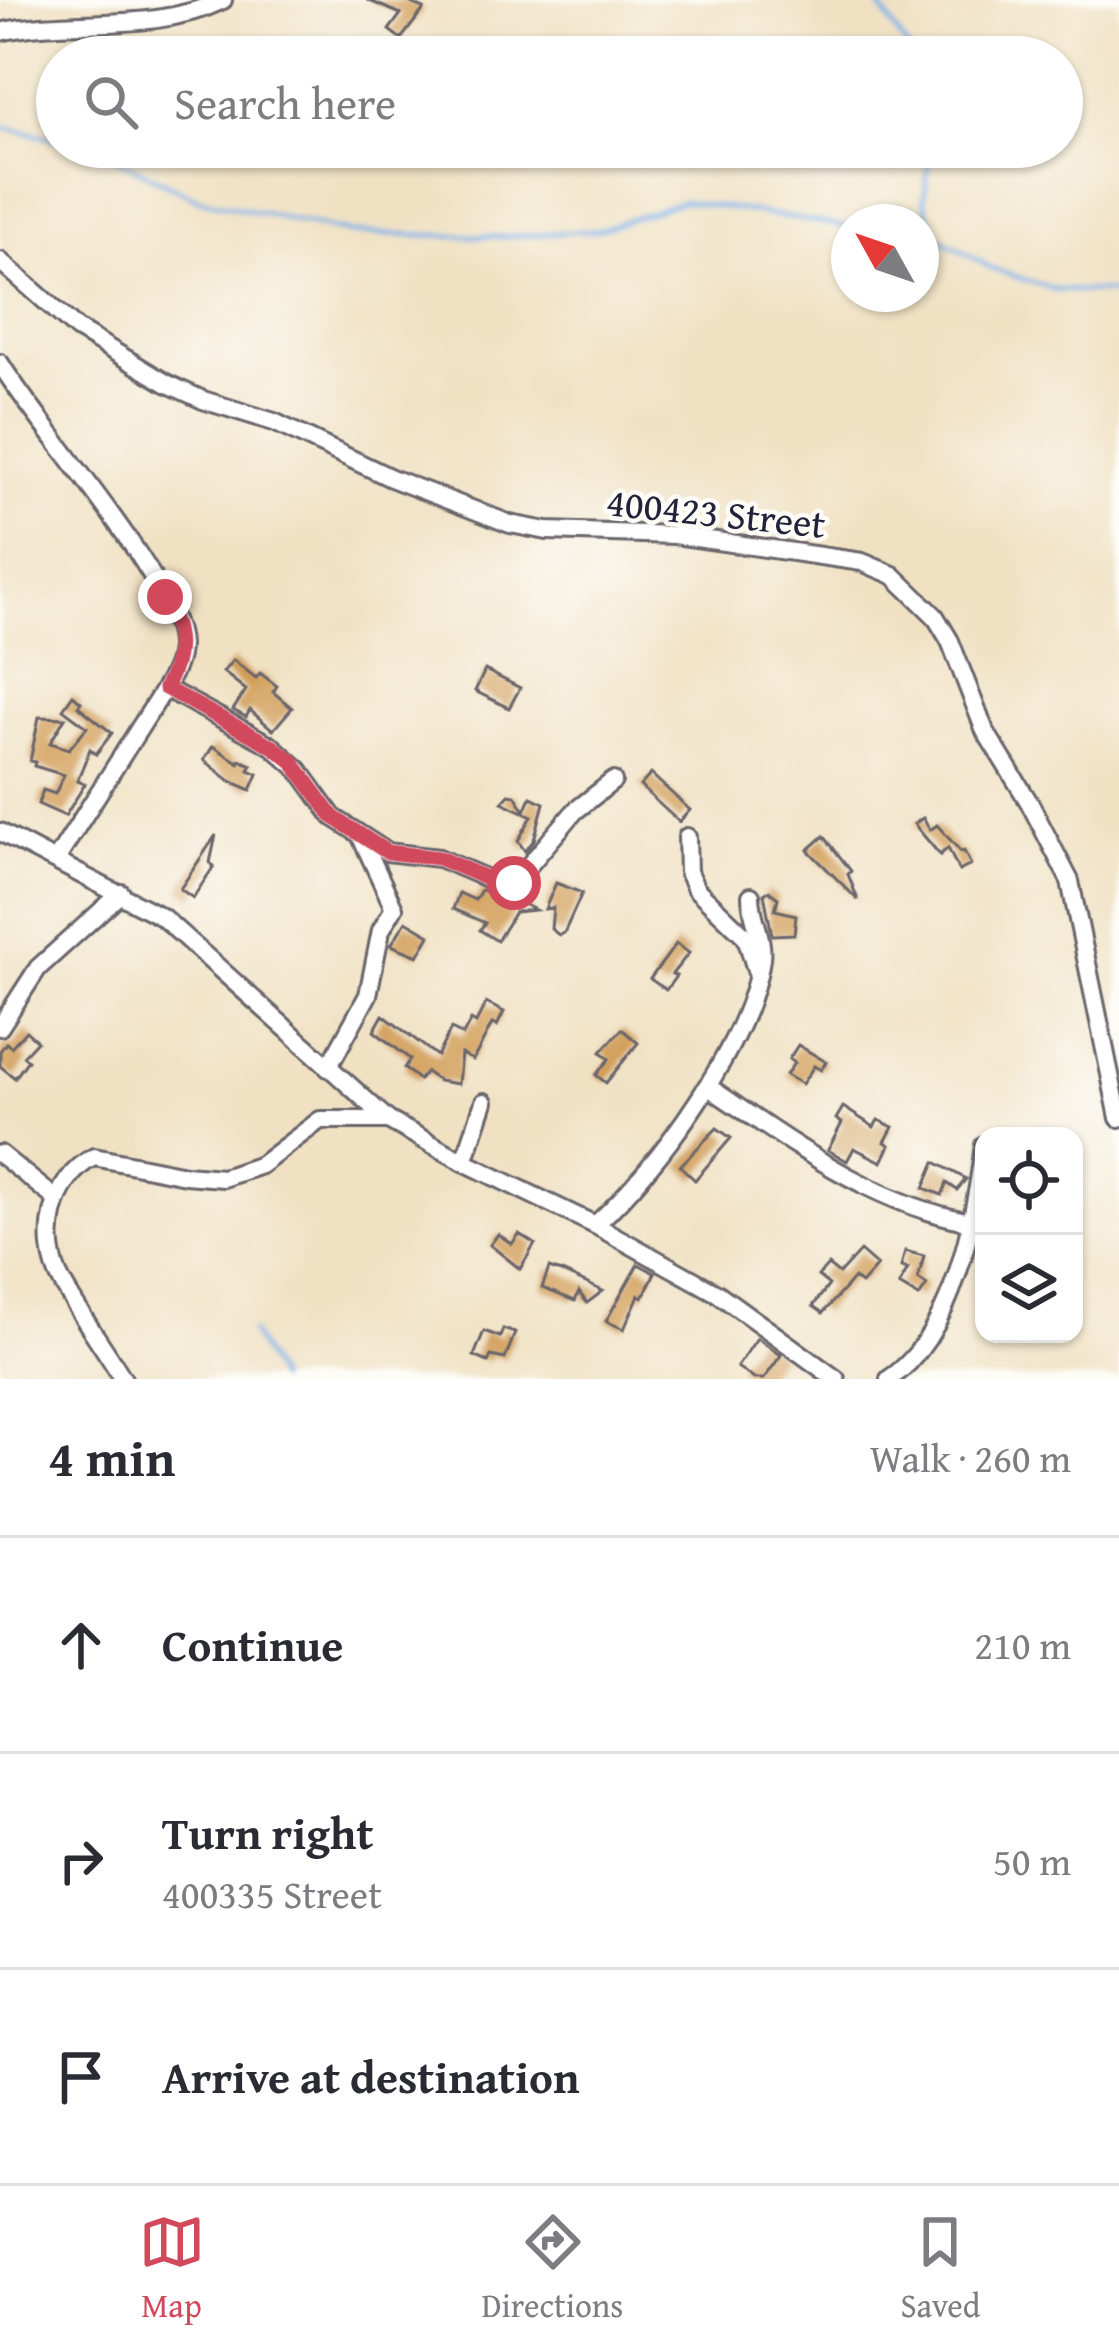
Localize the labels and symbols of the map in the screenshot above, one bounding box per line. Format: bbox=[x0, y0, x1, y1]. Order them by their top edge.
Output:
north arrow bbox=[831, 204, 939, 312]
street label: 400423 Street bbox=[604, 472, 829, 552]
route end bbox=[138, 570, 192, 624]
route start bbox=[487, 856, 541, 910]

